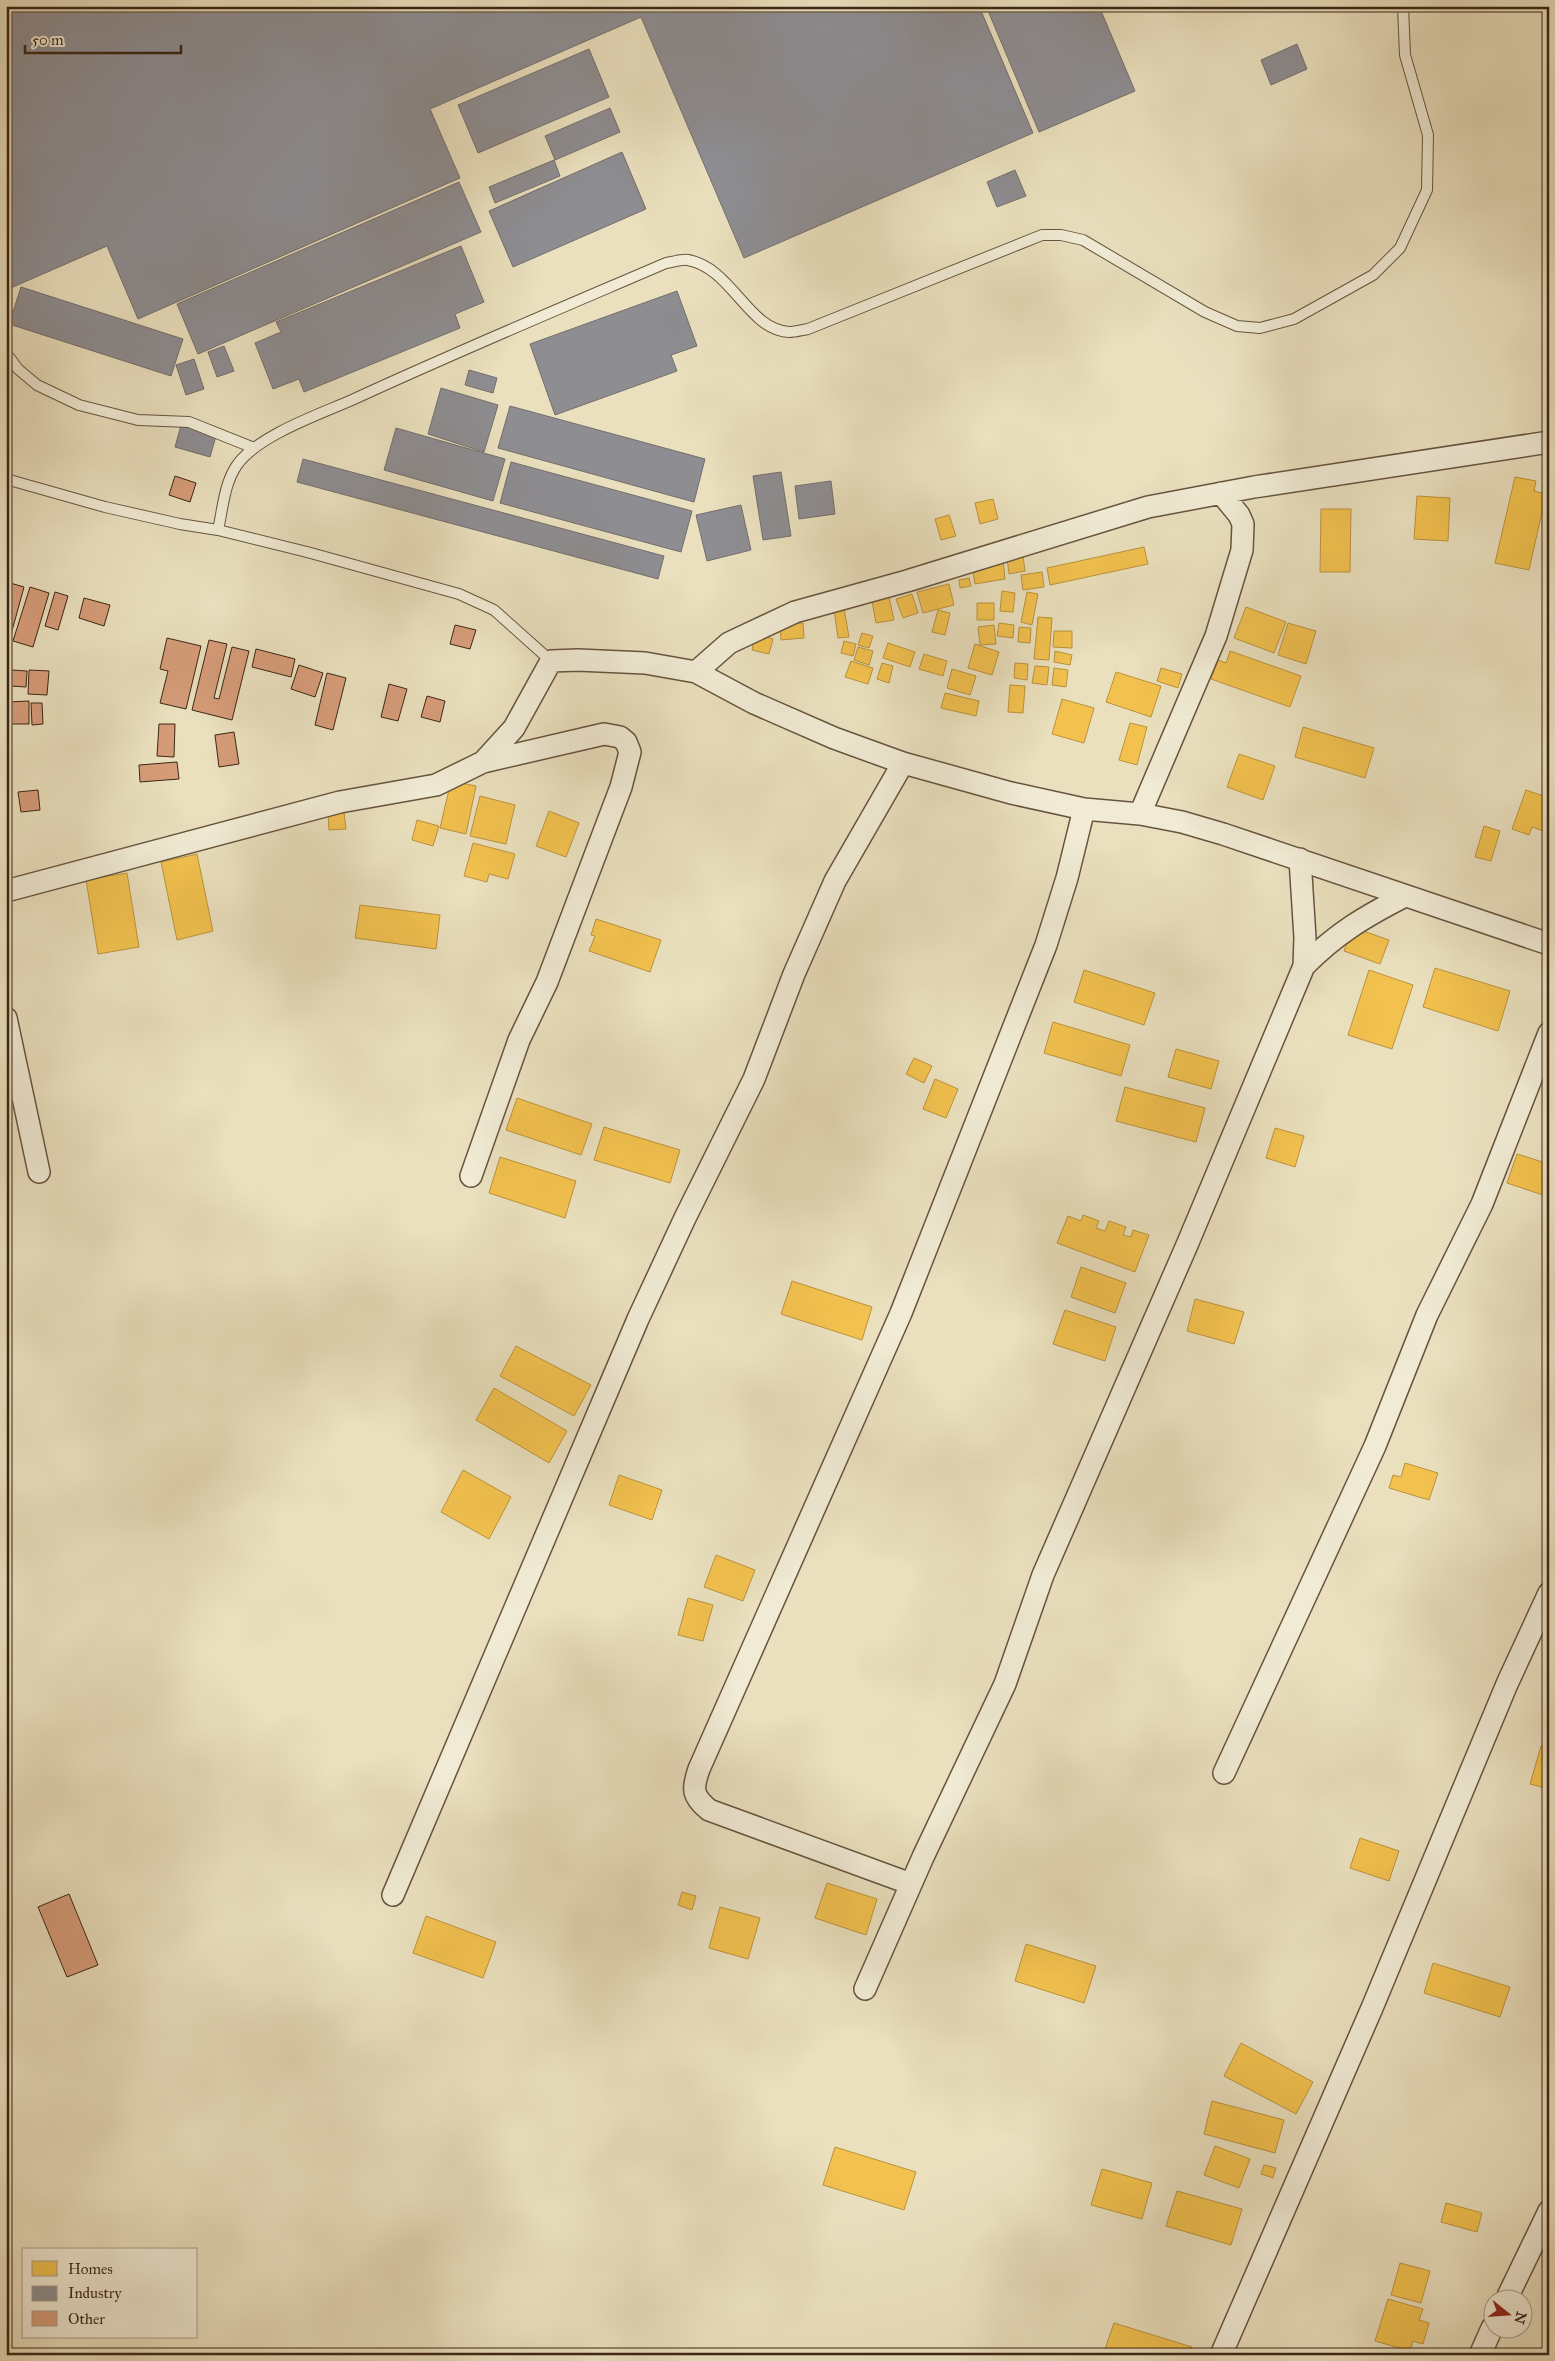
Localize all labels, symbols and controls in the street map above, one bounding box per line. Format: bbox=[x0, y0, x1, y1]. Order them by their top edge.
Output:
scale bar bbox=[25, 22, 181, 54]
text: 50 m bbox=[32, 31, 64, 49]
legend bbox=[22, 2248, 198, 2338]
text: Homes bbox=[68, 2260, 113, 2278]
text: Industry bbox=[68, 2284, 122, 2302]
north arrow bbox=[1482, 2288, 1532, 2338]
text: N bbox=[1510, 2309, 1530, 2326]
text: Other bbox=[68, 2310, 105, 2328]

